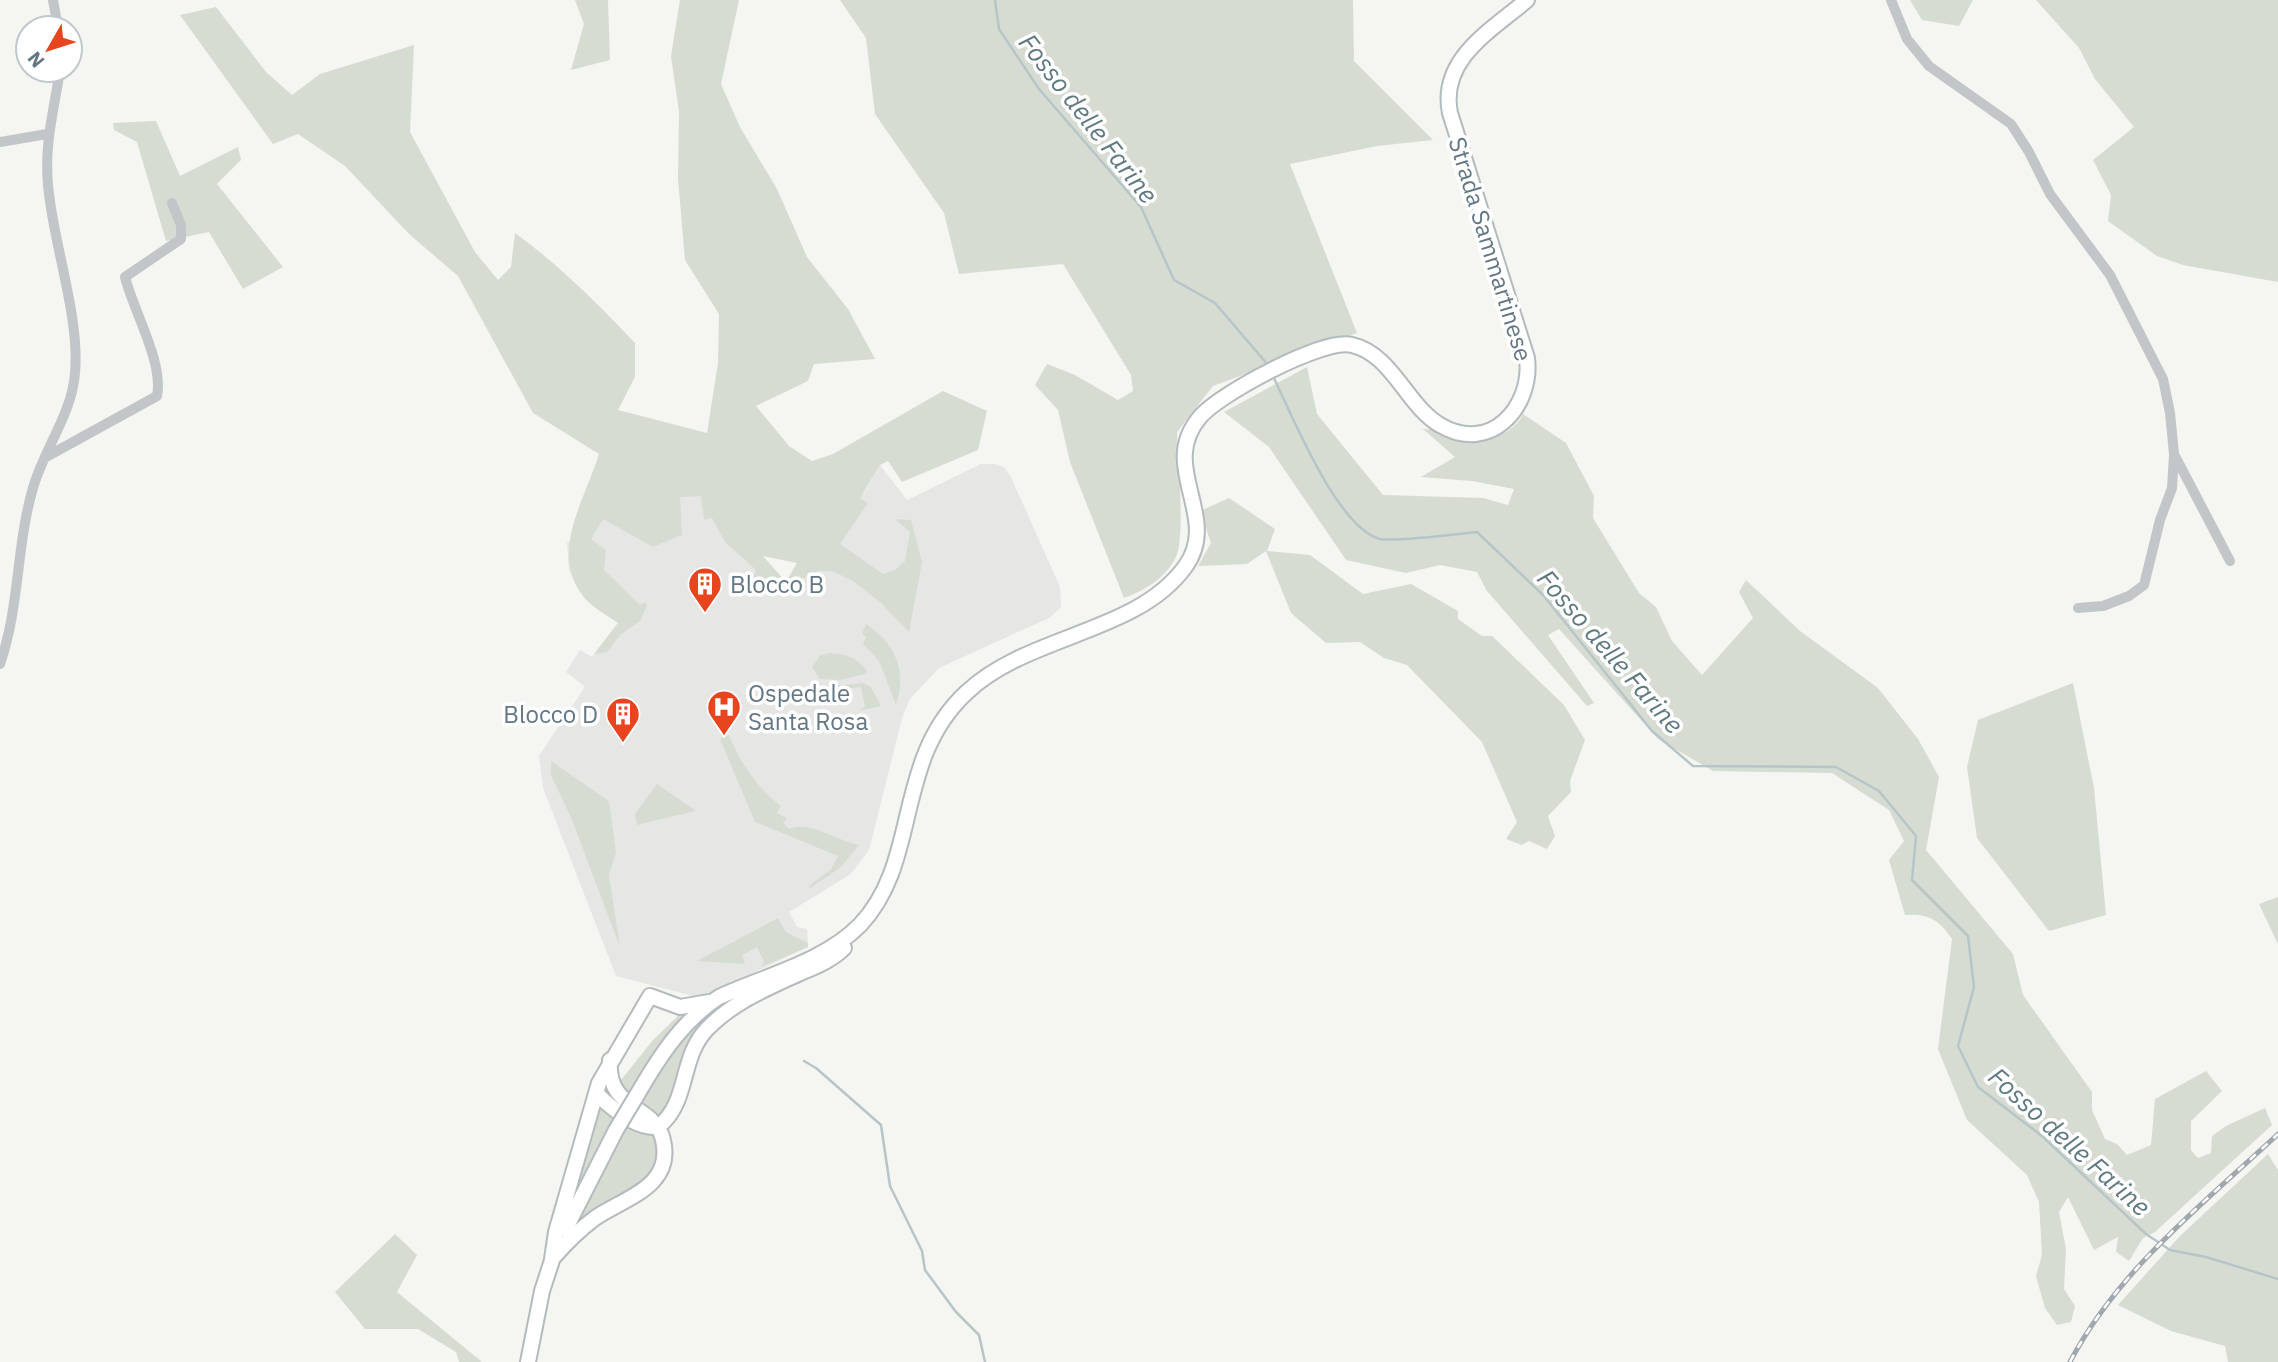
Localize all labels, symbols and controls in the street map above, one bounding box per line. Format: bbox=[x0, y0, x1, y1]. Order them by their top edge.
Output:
north arrow bbox=[14, 14, 84, 84]
water label: Fosso delle Farine bbox=[1012, 26, 1166, 210]
text: N bbox=[22, 47, 49, 73]
street label: Strada Sammartinese bbox=[1442, 133, 1540, 365]
water label: Fosso delle Farine bbox=[1530, 562, 1692, 740]
building icon: Blocco B bbox=[686, 565, 724, 614]
place label: Blocco B bbox=[730, 568, 824, 600]
place label: Ospedale Santa Rosa bbox=[748, 677, 868, 737]
hospital icon: Ospedale Santa Rosa bbox=[705, 688, 743, 737]
building icon: Blocco D bbox=[604, 695, 642, 744]
place label: Blocco D bbox=[503, 698, 598, 730]
water label: Fosso delle Farine bbox=[1982, 1059, 2158, 1223]

